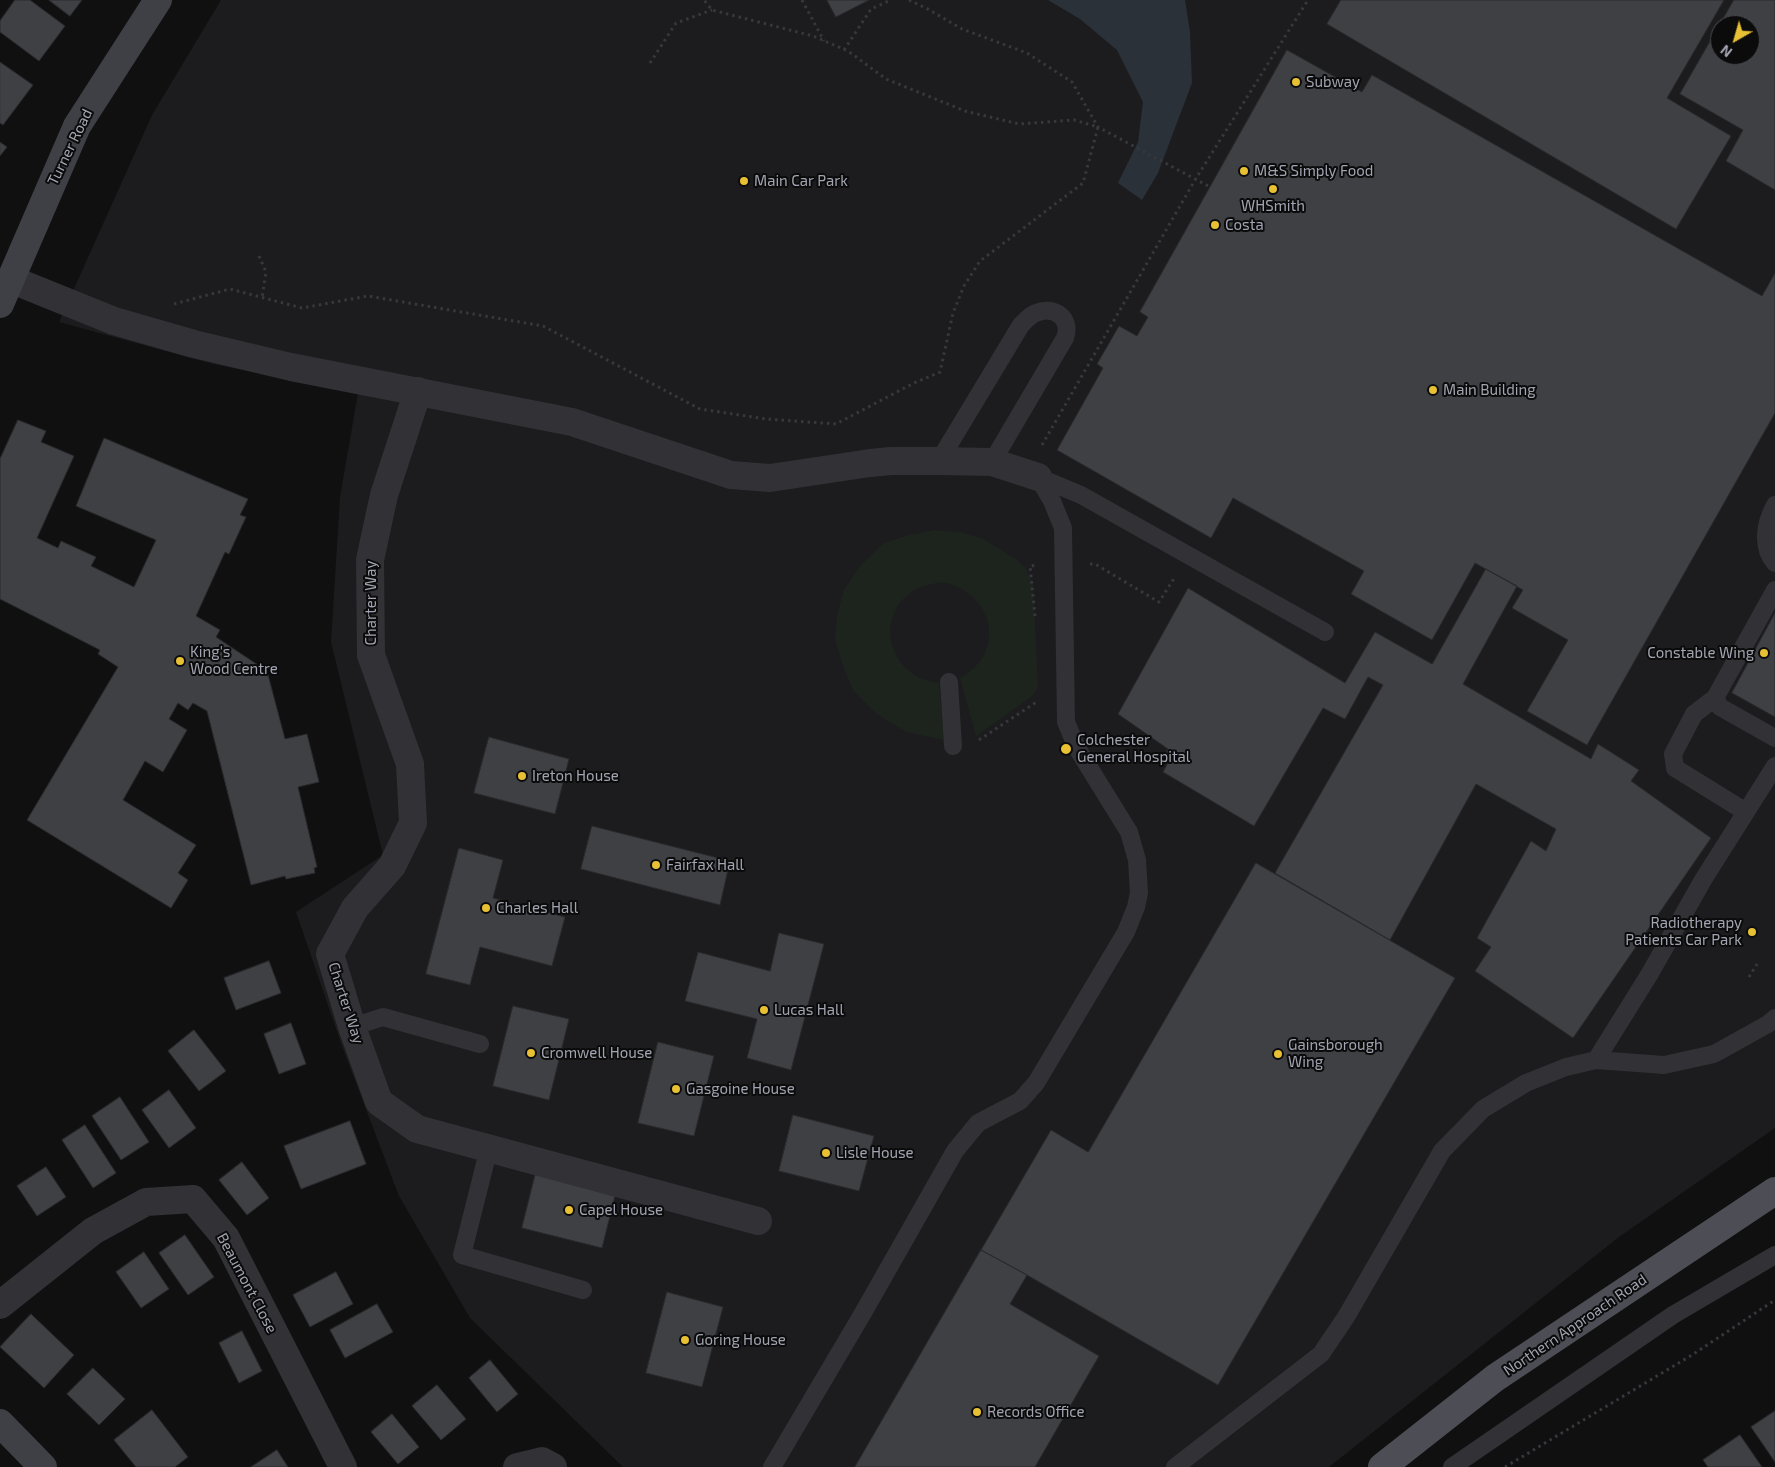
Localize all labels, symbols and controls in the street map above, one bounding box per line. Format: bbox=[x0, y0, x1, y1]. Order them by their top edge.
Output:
north arrow bbox=[1710, 15, 1760, 65]
text: N bbox=[1717, 42, 1735, 61]
place label: Subway bbox=[1306, 73, 1360, 91]
marker: Subway bbox=[1290, 76, 1302, 88]
street label: Turner Road bbox=[44, 106, 96, 188]
place label: M&S Simply Food bbox=[1254, 162, 1373, 180]
marker: M&S Simply Food bbox=[1238, 165, 1250, 177]
place label: Main Car Park bbox=[754, 172, 848, 190]
marker: Main Car Park bbox=[738, 175, 750, 187]
marker: WHSmith bbox=[1267, 183, 1279, 195]
place label: WHSmith bbox=[1241, 197, 1305, 215]
place label: Costa bbox=[1225, 216, 1264, 234]
marker: Costa bbox=[1209, 219, 1221, 231]
place label: Main Building bbox=[1443, 381, 1536, 399]
marker: Main Building bbox=[1427, 384, 1439, 396]
street label: Charter Way bbox=[362, 561, 380, 645]
place label: King's Wood Centre bbox=[190, 643, 278, 678]
place label: Constable Wing bbox=[1647, 644, 1754, 662]
marker: Constable Wing bbox=[1758, 647, 1770, 659]
marker: King's Wood Centre bbox=[174, 655, 186, 667]
place label: Colchester General Hospital bbox=[1077, 731, 1190, 766]
marker: Colchester General Hospital bbox=[1059, 742, 1073, 756]
place label: Ireton House bbox=[532, 767, 619, 785]
marker: Ireton House bbox=[516, 770, 528, 782]
place label: Fairfax Hall bbox=[666, 856, 744, 874]
marker: Fairfax Hall bbox=[650, 859, 662, 871]
place label: Charles Hall bbox=[496, 899, 578, 917]
marker: Charles Hall bbox=[480, 902, 492, 914]
place label: Radiotherapy Patients Car Park bbox=[1625, 914, 1742, 949]
marker: Radiotherapy Patients Car Park bbox=[1746, 926, 1758, 938]
street label: Charter Way bbox=[324, 960, 368, 1046]
place label: Lucas Hall bbox=[774, 1001, 844, 1019]
marker: Lucas Hall bbox=[758, 1004, 770, 1016]
place label: Gainsborough Wing bbox=[1288, 1036, 1383, 1071]
place label: Cromwell House bbox=[541, 1044, 652, 1062]
marker: Cromwell House bbox=[525, 1047, 537, 1059]
marker: Gainsborough Wing bbox=[1272, 1048, 1284, 1060]
place label: Gasgoine House bbox=[686, 1080, 795, 1098]
marker: Gasgoine House bbox=[670, 1083, 682, 1095]
place label: Lisle House bbox=[836, 1144, 914, 1162]
marker: Lisle House bbox=[820, 1147, 832, 1159]
place label: Capel House bbox=[579, 1201, 663, 1219]
marker: Capel House bbox=[563, 1204, 575, 1216]
street label: Beaumont Close bbox=[213, 1230, 281, 1336]
street label: Northern Approach Road bbox=[1500, 1270, 1650, 1380]
place label: Goring House bbox=[695, 1331, 786, 1349]
marker: Goring House bbox=[679, 1334, 691, 1346]
place label: Records Office bbox=[987, 1403, 1085, 1421]
marker: Records Office bbox=[971, 1406, 983, 1418]

